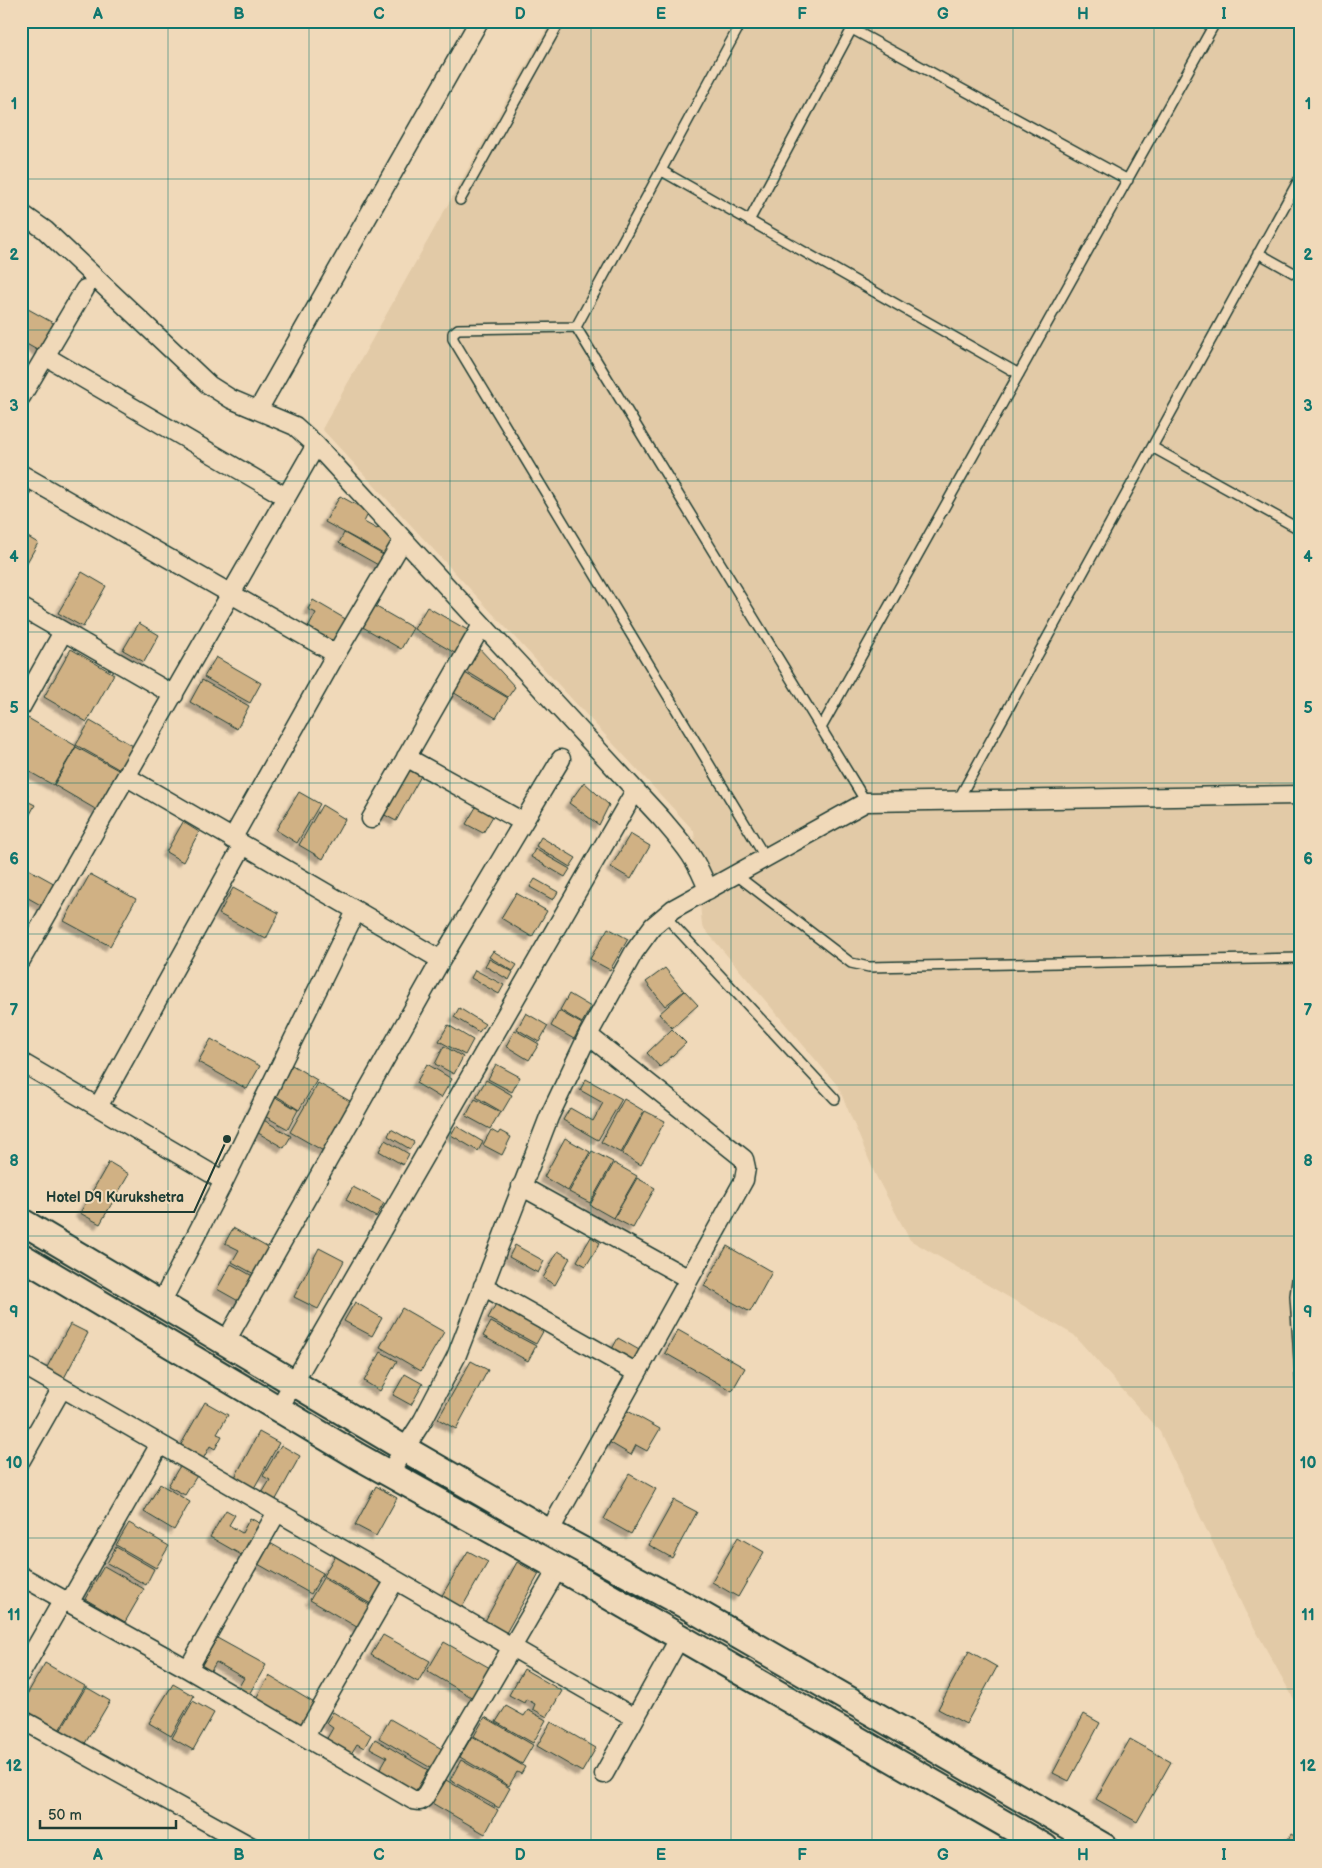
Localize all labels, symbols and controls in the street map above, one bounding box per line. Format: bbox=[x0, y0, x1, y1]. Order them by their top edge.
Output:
text: A bbox=[92, 5, 103, 24]
text: B bbox=[233, 5, 245, 24]
text: C bbox=[373, 5, 385, 24]
text: D bbox=[514, 5, 526, 24]
text: E bbox=[656, 5, 666, 24]
text: F bbox=[797, 5, 807, 24]
text: G bbox=[937, 5, 949, 24]
text: H bbox=[1077, 5, 1089, 24]
text: I bbox=[1221, 5, 1227, 24]
text: 1 bbox=[11, 95, 17, 114]
text: 1 bbox=[1305, 95, 1311, 114]
text: 2 bbox=[9, 246, 19, 265]
text: 2 bbox=[1303, 246, 1313, 265]
text: 3 bbox=[9, 397, 19, 416]
text: 3 bbox=[1303, 397, 1313, 416]
text: 4 bbox=[9, 548, 19, 567]
text: 4 bbox=[1303, 548, 1313, 567]
text: 5 bbox=[9, 699, 19, 718]
text: 5 bbox=[1303, 699, 1313, 718]
text: 6 bbox=[9, 850, 19, 869]
text: 6 bbox=[1303, 850, 1313, 869]
text: 7 bbox=[10, 1001, 19, 1020]
text: 7 bbox=[1304, 1001, 1313, 1020]
text: 8 bbox=[9, 1152, 19, 1171]
text: 8 bbox=[1303, 1152, 1313, 1171]
callout: Hotel D9 Kurukshetra bbox=[36, 1183, 194, 1212]
text: Hotel D9 Kurukshetra bbox=[46, 1189, 184, 1206]
text: 9 bbox=[9, 1303, 19, 1322]
text: 9 bbox=[1303, 1303, 1313, 1322]
text: 10 bbox=[6, 1454, 22, 1473]
text: 10 bbox=[1300, 1454, 1316, 1473]
text: 11 bbox=[7, 1606, 21, 1625]
text: 11 bbox=[1301, 1606, 1315, 1625]
text: 12 bbox=[6, 1757, 23, 1776]
text: 12 bbox=[1300, 1757, 1317, 1776]
scale bar bbox=[40, 1798, 176, 1830]
text: 50 m bbox=[48, 1806, 82, 1825]
text: A bbox=[92, 1846, 103, 1865]
text: B bbox=[233, 1846, 245, 1865]
text: C bbox=[373, 1846, 385, 1865]
text: D bbox=[514, 1846, 526, 1865]
text: E bbox=[656, 1846, 666, 1865]
text: F bbox=[797, 1846, 807, 1865]
text: G bbox=[937, 1846, 949, 1865]
text: H bbox=[1077, 1846, 1089, 1865]
text: I bbox=[1221, 1846, 1227, 1865]

